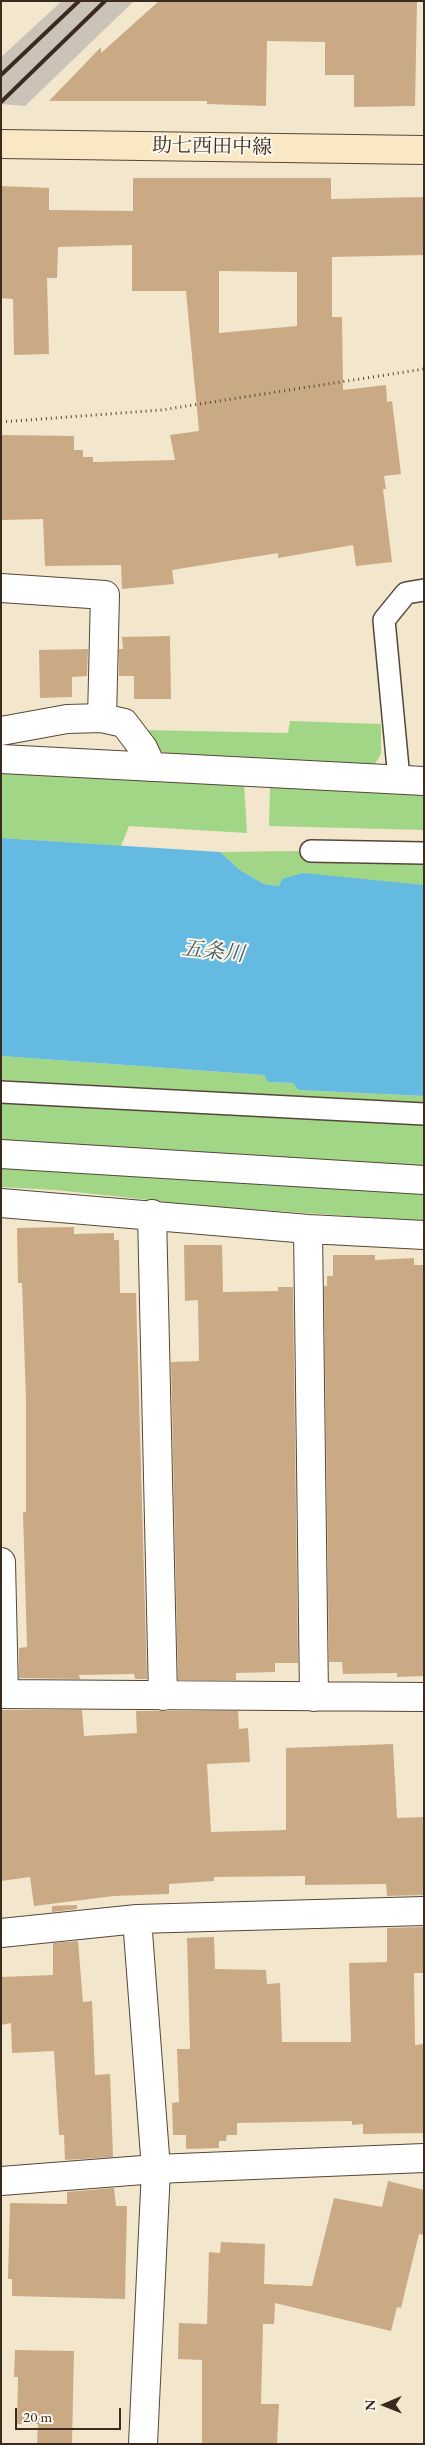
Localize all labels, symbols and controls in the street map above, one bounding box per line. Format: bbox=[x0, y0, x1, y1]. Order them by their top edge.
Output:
street label: 助七西田中線 bbox=[152, 134, 272, 160]
water label: 五条川 bbox=[180, 936, 246, 968]
north arrow bbox=[360, 2380, 410, 2430]
scale bar bbox=[18, 2398, 124, 2430]
text: N bbox=[361, 2399, 379, 2411]
text: 20 m bbox=[23, 2407, 52, 2426]

